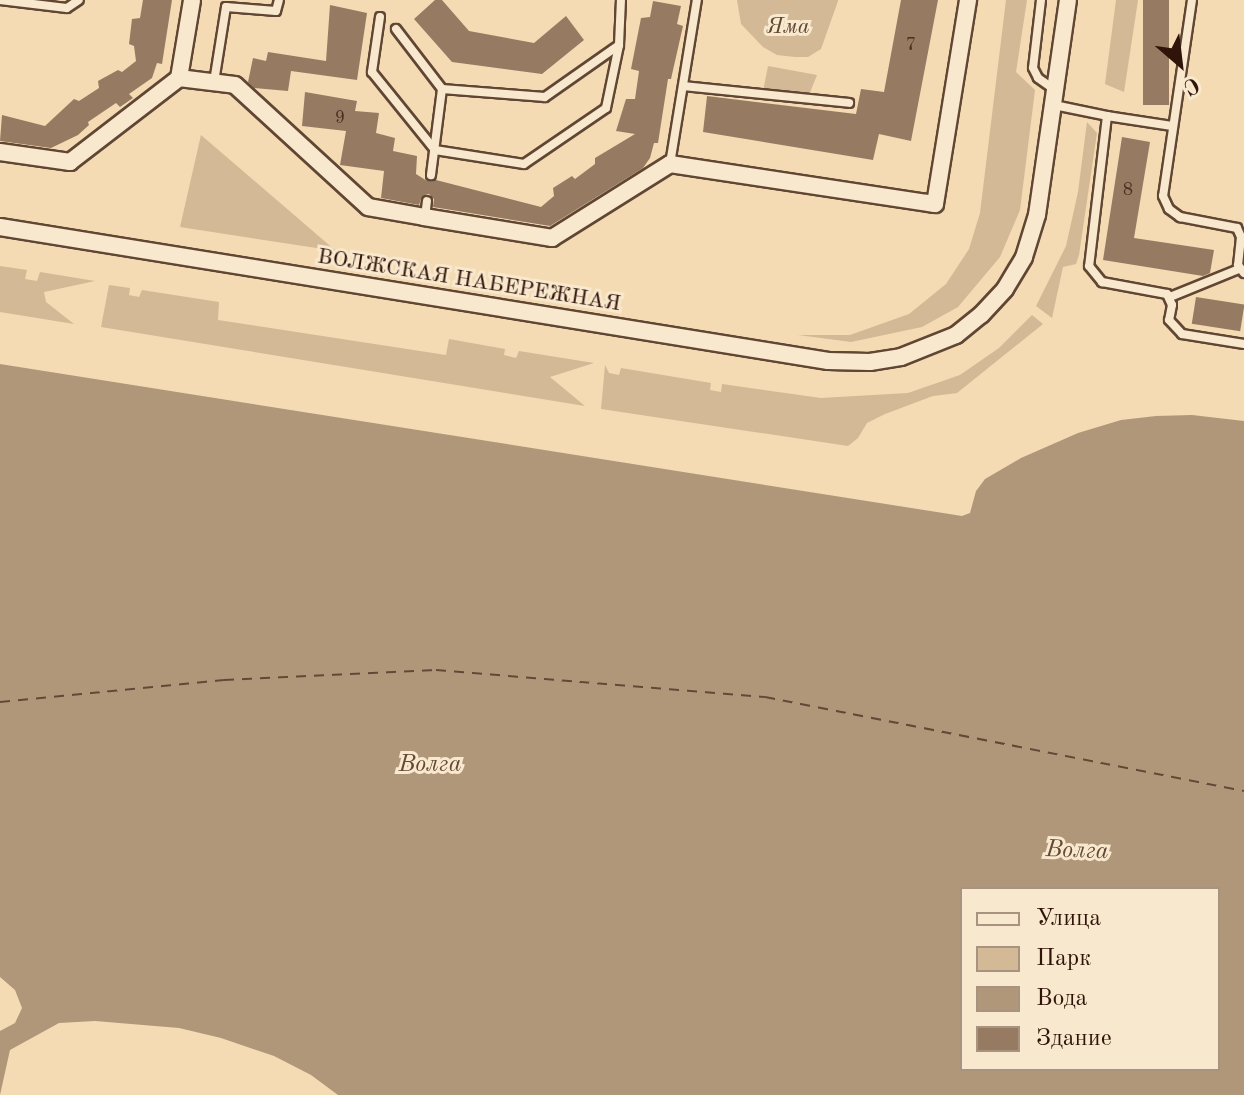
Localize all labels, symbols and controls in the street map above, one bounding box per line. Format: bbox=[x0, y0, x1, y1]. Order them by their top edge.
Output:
park label: Яма bbox=[766, 15, 810, 41]
north arrow bbox=[1140, 24, 1220, 104]
house number: 7 bbox=[906, 34, 916, 56]
text: С bbox=[1180, 72, 1203, 98]
house number: 9 bbox=[335, 107, 345, 129]
house number: 8 bbox=[1123, 179, 1133, 201]
street label: ВОЛЖСКАЯ НАБЕРЕЖНАЯ bbox=[315, 244, 623, 318]
water label: Волга bbox=[398, 752, 462, 780]
water label: Волга bbox=[1045, 837, 1109, 867]
legend bbox=[960, 887, 1220, 1071]
text: Улица bbox=[1036, 907, 1101, 931]
text: Парк bbox=[1036, 947, 1091, 971]
text: Вода bbox=[1036, 987, 1087, 1011]
text: Здание bbox=[1036, 1027, 1112, 1051]

